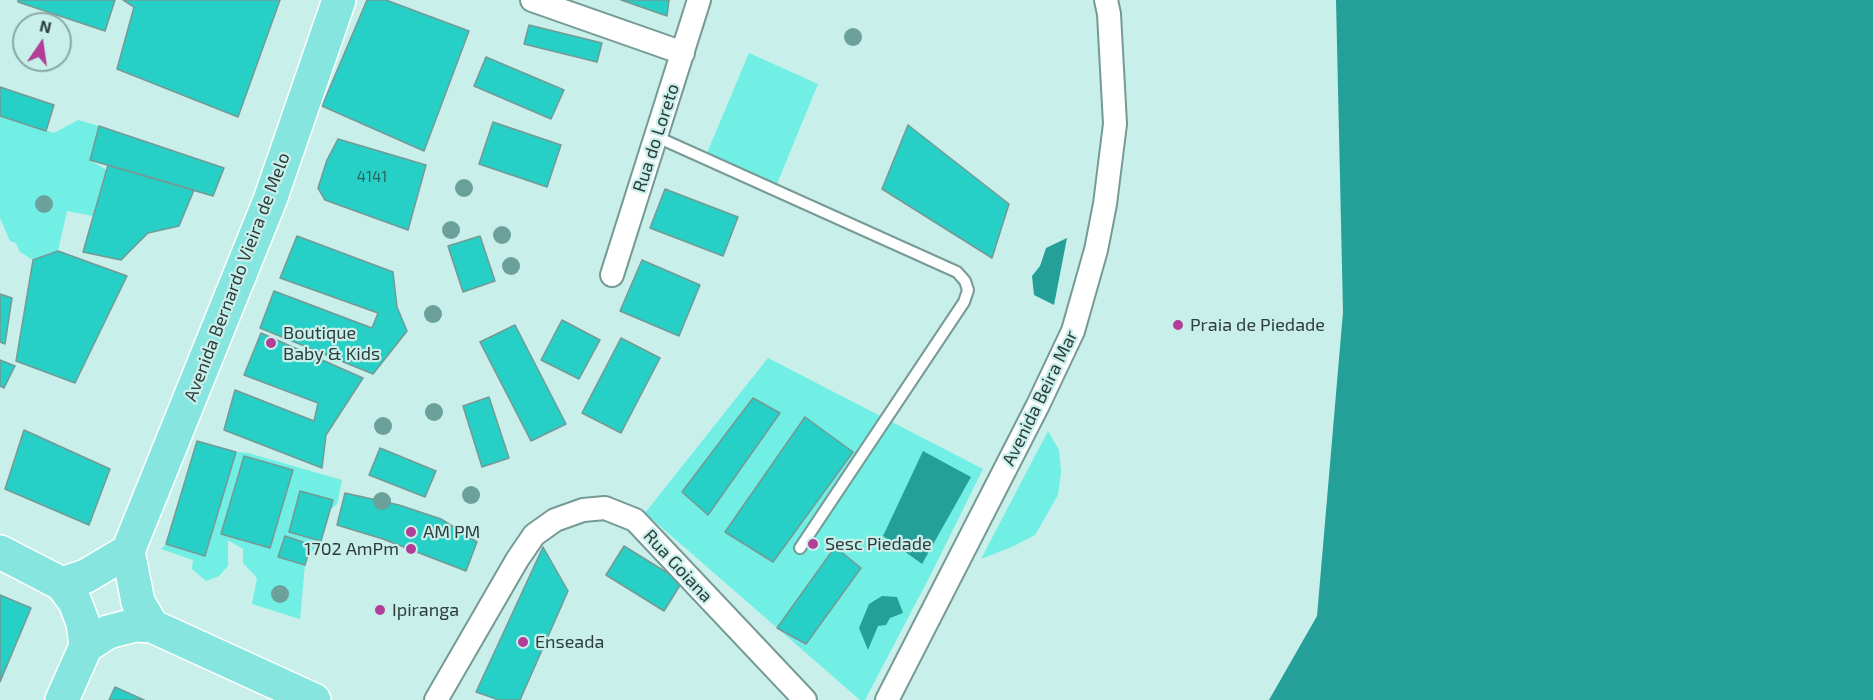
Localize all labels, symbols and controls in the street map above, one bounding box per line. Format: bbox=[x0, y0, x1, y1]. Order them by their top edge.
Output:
north arrow bbox=[12, 12, 72, 72]
text: N bbox=[38, 15, 53, 36]
street label: Rua do Loreto bbox=[628, 81, 684, 195]
street label: Avenida Bernardo Vieira de Melo bbox=[179, 150, 295, 404]
house number: 4141 bbox=[357, 168, 387, 186]
place label: Praia de Piedade bbox=[1190, 314, 1325, 336]
marker: Praia de Piedade bbox=[1171, 318, 1185, 332]
place label: Boutique Baby & Kids bbox=[283, 322, 380, 364]
street label: Avenida Beira Mar bbox=[998, 327, 1082, 469]
marker: Boutique Baby & Kids bbox=[264, 336, 278, 350]
place label: AM PM bbox=[423, 521, 480, 543]
marker: AM PM bbox=[404, 525, 418, 539]
street label: Rua Goiana bbox=[639, 525, 717, 607]
place label: Sesc Piedade bbox=[825, 533, 932, 555]
marker: Sesc Piedade bbox=[806, 537, 820, 551]
place label: 1702 AmPm bbox=[304, 538, 399, 560]
marker: 1702 AmPm bbox=[404, 542, 418, 556]
place label: Ipiranga bbox=[392, 599, 459, 621]
marker: Ipiranga bbox=[373, 603, 387, 617]
place label: Enseada bbox=[535, 631, 604, 653]
marker: Enseada bbox=[516, 635, 530, 649]

